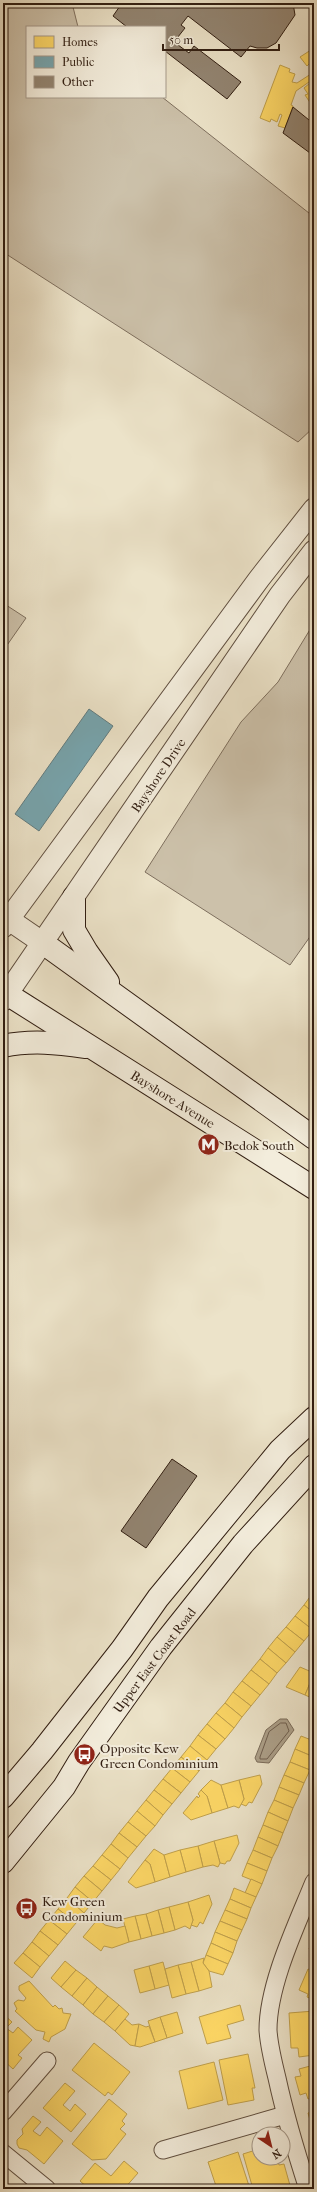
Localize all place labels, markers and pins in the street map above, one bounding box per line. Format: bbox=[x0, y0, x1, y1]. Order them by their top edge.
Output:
metro station icon: Bedok South bbox=[195, 1132, 221, 1158]
place label: Bedok South bbox=[224, 1138, 295, 1153]
place label: Opposite Kew Green Condominium bbox=[100, 1741, 218, 1771]
bus stop icon: Opposite Kew Green Condominium bbox=[71, 1742, 97, 1768]
place label: Kew Green Condominium bbox=[42, 1894, 123, 1924]
bus stop icon: Kew Green Condominium bbox=[13, 1895, 39, 1921]

